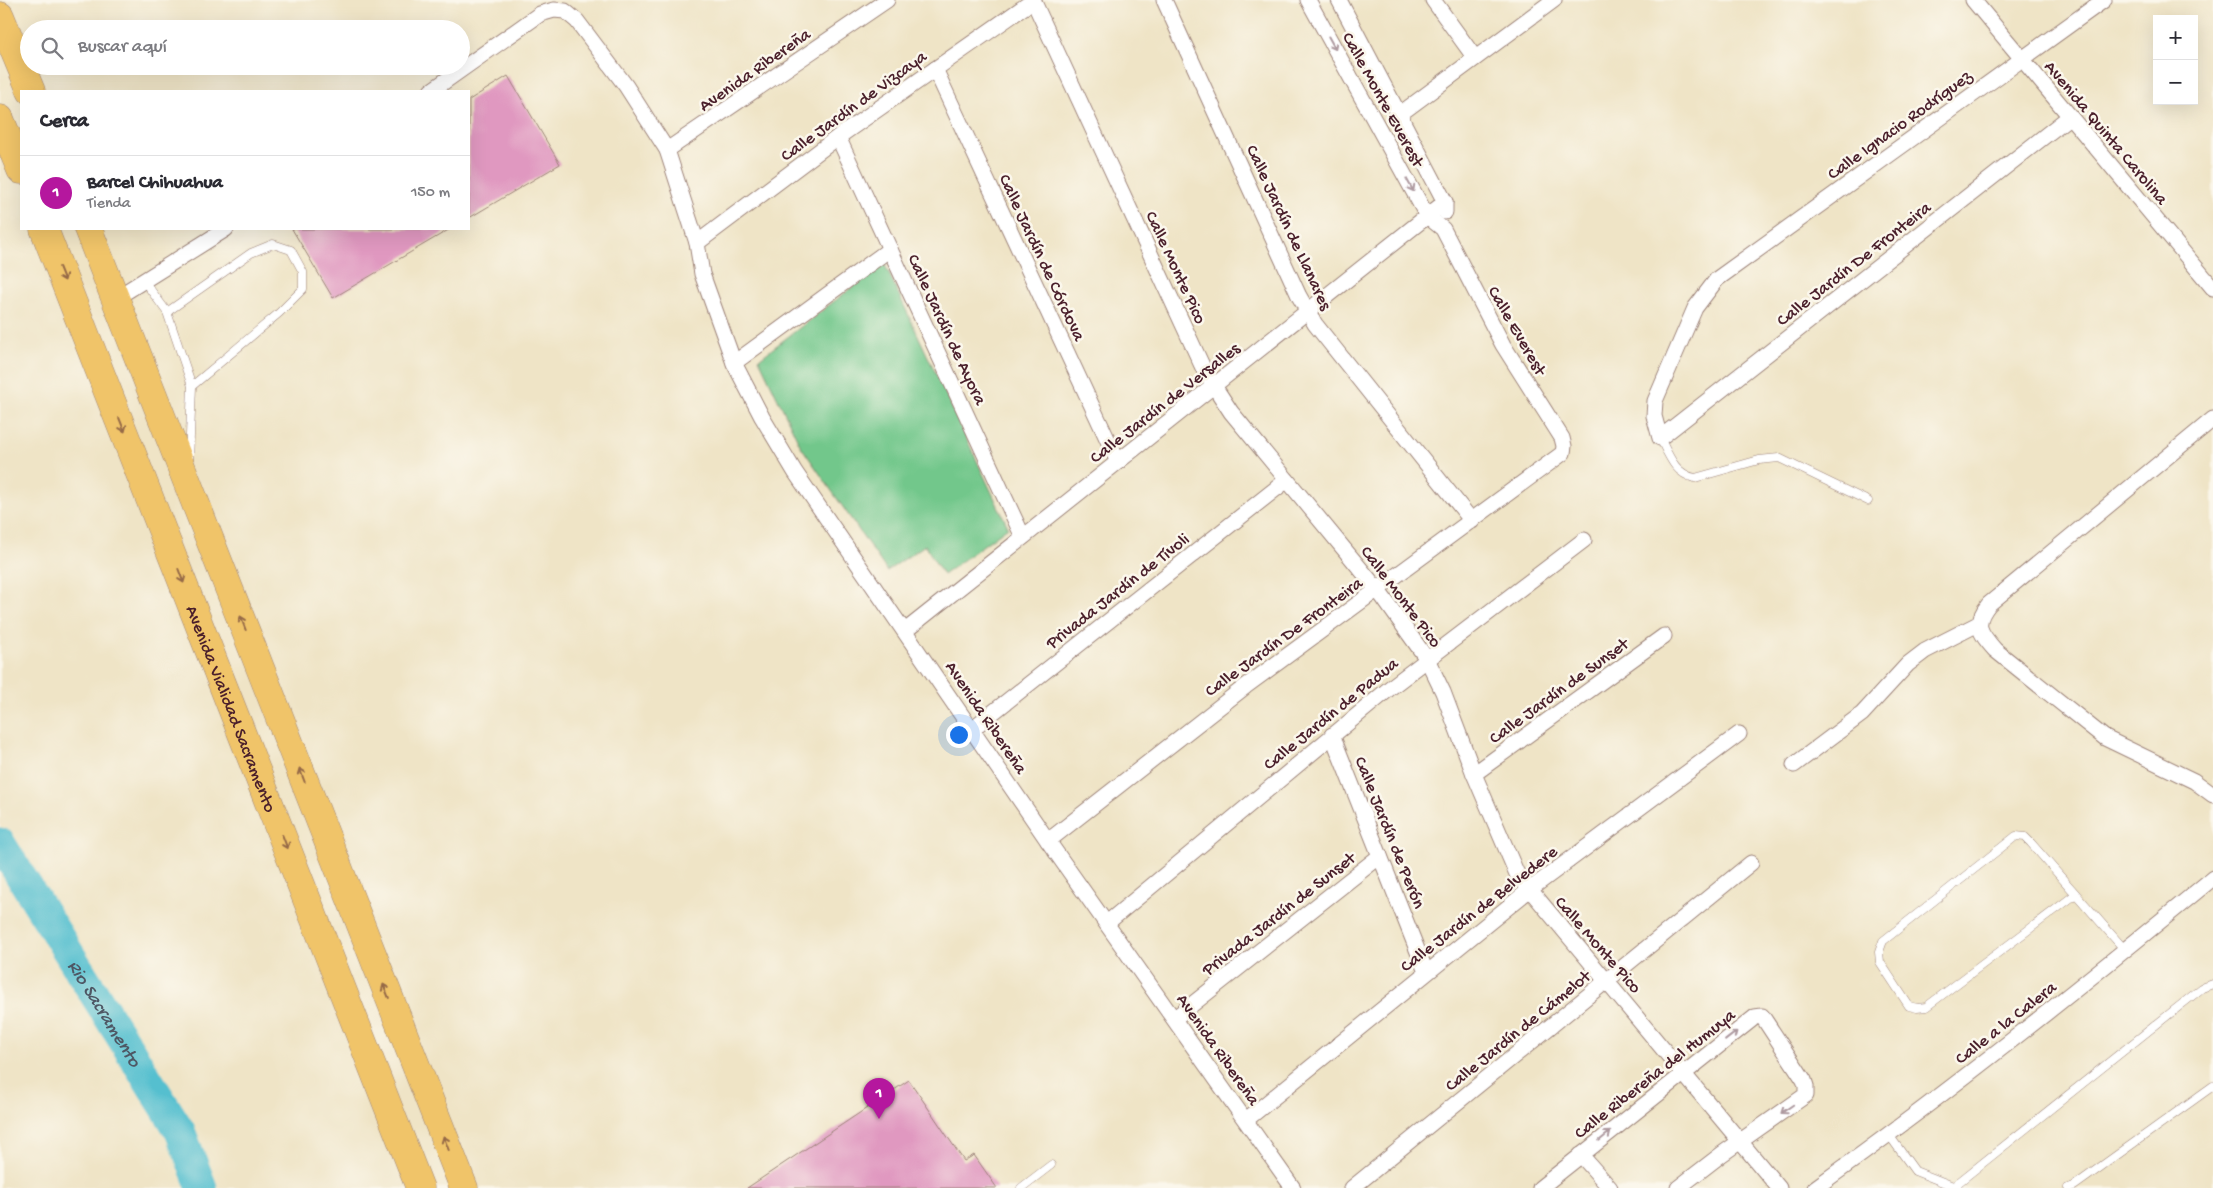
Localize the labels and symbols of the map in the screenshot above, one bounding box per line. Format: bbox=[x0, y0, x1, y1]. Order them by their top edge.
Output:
street label: Avenida Ribereña bbox=[696, 24, 816, 117]
street label: Calle Monte Everest bbox=[1336, 29, 1428, 173]
one-way arrow bbox=[1327, 35, 1337, 49]
street label: Calle Jardín de Vizcaya bbox=[777, 46, 932, 167]
street label: Avenida Quinta Carolina bbox=[2039, 57, 2172, 211]
street label: Calle Ignacio Rodríguez bbox=[1824, 66, 1978, 186]
street label: Calle Jardín de Llanares bbox=[1240, 142, 1336, 315]
street label: Calle Jardín de Córdova bbox=[993, 171, 1089, 346]
one-way arrow bbox=[1405, 178, 1415, 193]
street label: Calle Jardín De Fronteira bbox=[1773, 198, 1937, 332]
street label: Calle Monte Pico bbox=[1139, 208, 1210, 328]
street label: Calle Jardín de Ayora bbox=[902, 251, 990, 410]
one-way arrow bbox=[58, 266, 68, 281]
street label: Calle Everest bbox=[1482, 283, 1551, 381]
street label: Calle Jardín de Versalles bbox=[1086, 338, 1246, 469]
one-way arrow bbox=[118, 417, 128, 432]
street label: Privada Jardín de Tívoli bbox=[1042, 529, 1194, 655]
street label: Calle Monte Pico bbox=[1355, 543, 1445, 652]
one-way arrow bbox=[178, 569, 187, 584]
street label: Calle Jardín De Fronteira bbox=[1201, 573, 1368, 702]
street label: Avenida Vialidad Sacramento bbox=[180, 603, 280, 816]
one-way arrow bbox=[238, 616, 247, 632]
street label: Calle Jardín de Sunset bbox=[1486, 633, 1635, 750]
street label: Calle Jardín de Padua bbox=[1260, 653, 1404, 776]
street label: Avenida Ribereña bbox=[939, 658, 1031, 780]
your location bbox=[946, 722, 972, 748]
street label: Calle Jardín de Perón bbox=[1349, 754, 1429, 912]
one-way arrow bbox=[297, 768, 306, 783]
one-way arrow bbox=[281, 834, 290, 849]
street label: Calle Jardín de Belvedere bbox=[1397, 842, 1563, 978]
street label: Privada Jardín de Sunset bbox=[1198, 848, 1362, 982]
street label: Calle Monte Pico bbox=[1549, 893, 1645, 998]
water label: Rio Sacramento bbox=[61, 957, 146, 1073]
street label: Calle Jardín de Cámelot bbox=[1442, 966, 1597, 1097]
street label: Calle a la Calera bbox=[1952, 977, 2062, 1070]
one-way arrow bbox=[381, 984, 390, 1000]
street label: Avenida Ribereña bbox=[1171, 991, 1264, 1111]
street label: Calle Ribereña del Humuya bbox=[1571, 1005, 1741, 1144]
one-way arrow bbox=[1724, 1031, 1737, 1042]
pin: 1 bbox=[863, 1078, 895, 1119]
one-way arrow bbox=[1780, 1104, 1794, 1114]
one-way arrow bbox=[1598, 1130, 1611, 1141]
one-way arrow bbox=[441, 1135, 450, 1151]

